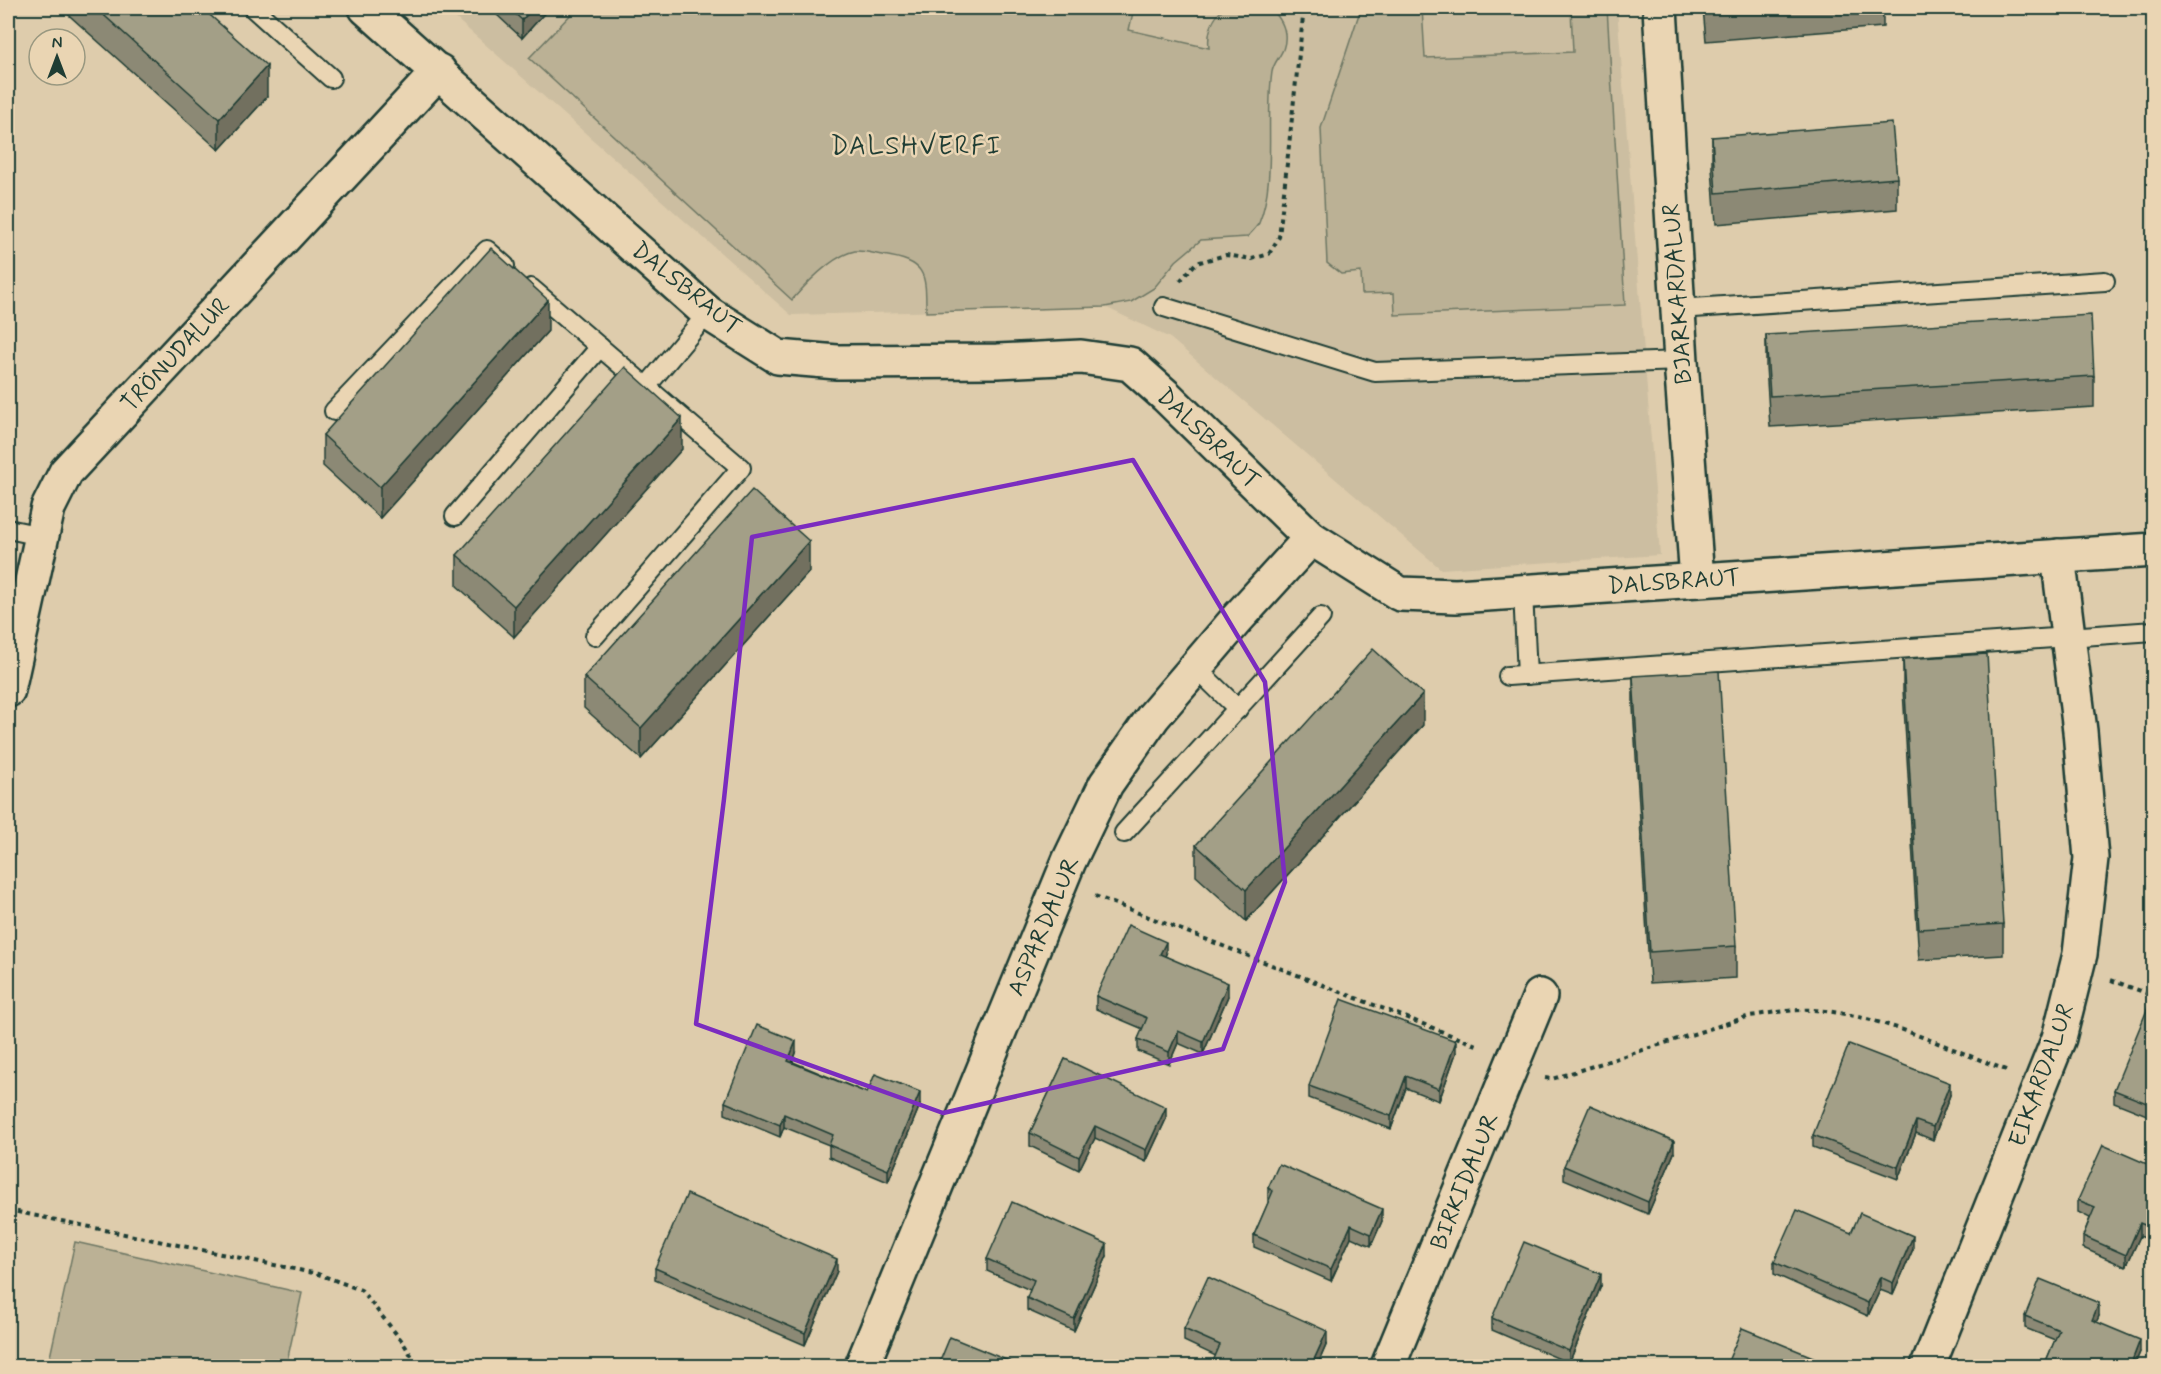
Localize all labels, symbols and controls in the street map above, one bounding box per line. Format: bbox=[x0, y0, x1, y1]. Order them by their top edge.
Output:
north arrow bbox=[27, 27, 87, 87]
text: N bbox=[52, 33, 62, 54]
district label: DALSHVERFI bbox=[830, 130, 1002, 164]
street label: BJARKARDALUR bbox=[1657, 202, 1700, 385]
street label: DALSBRAUT bbox=[625, 235, 747, 343]
street label: TRÖNUDALUR bbox=[115, 291, 237, 419]
street label: DALSBRAUT bbox=[1149, 382, 1267, 496]
street label: DALSBRAUT bbox=[1607, 562, 1742, 603]
street label: ASPARDALUR bbox=[1001, 852, 1088, 1001]
street label: EIKARDALUR bbox=[2002, 1000, 2083, 1151]
street label: BIRKIDALUR bbox=[1424, 1108, 1507, 1255]

